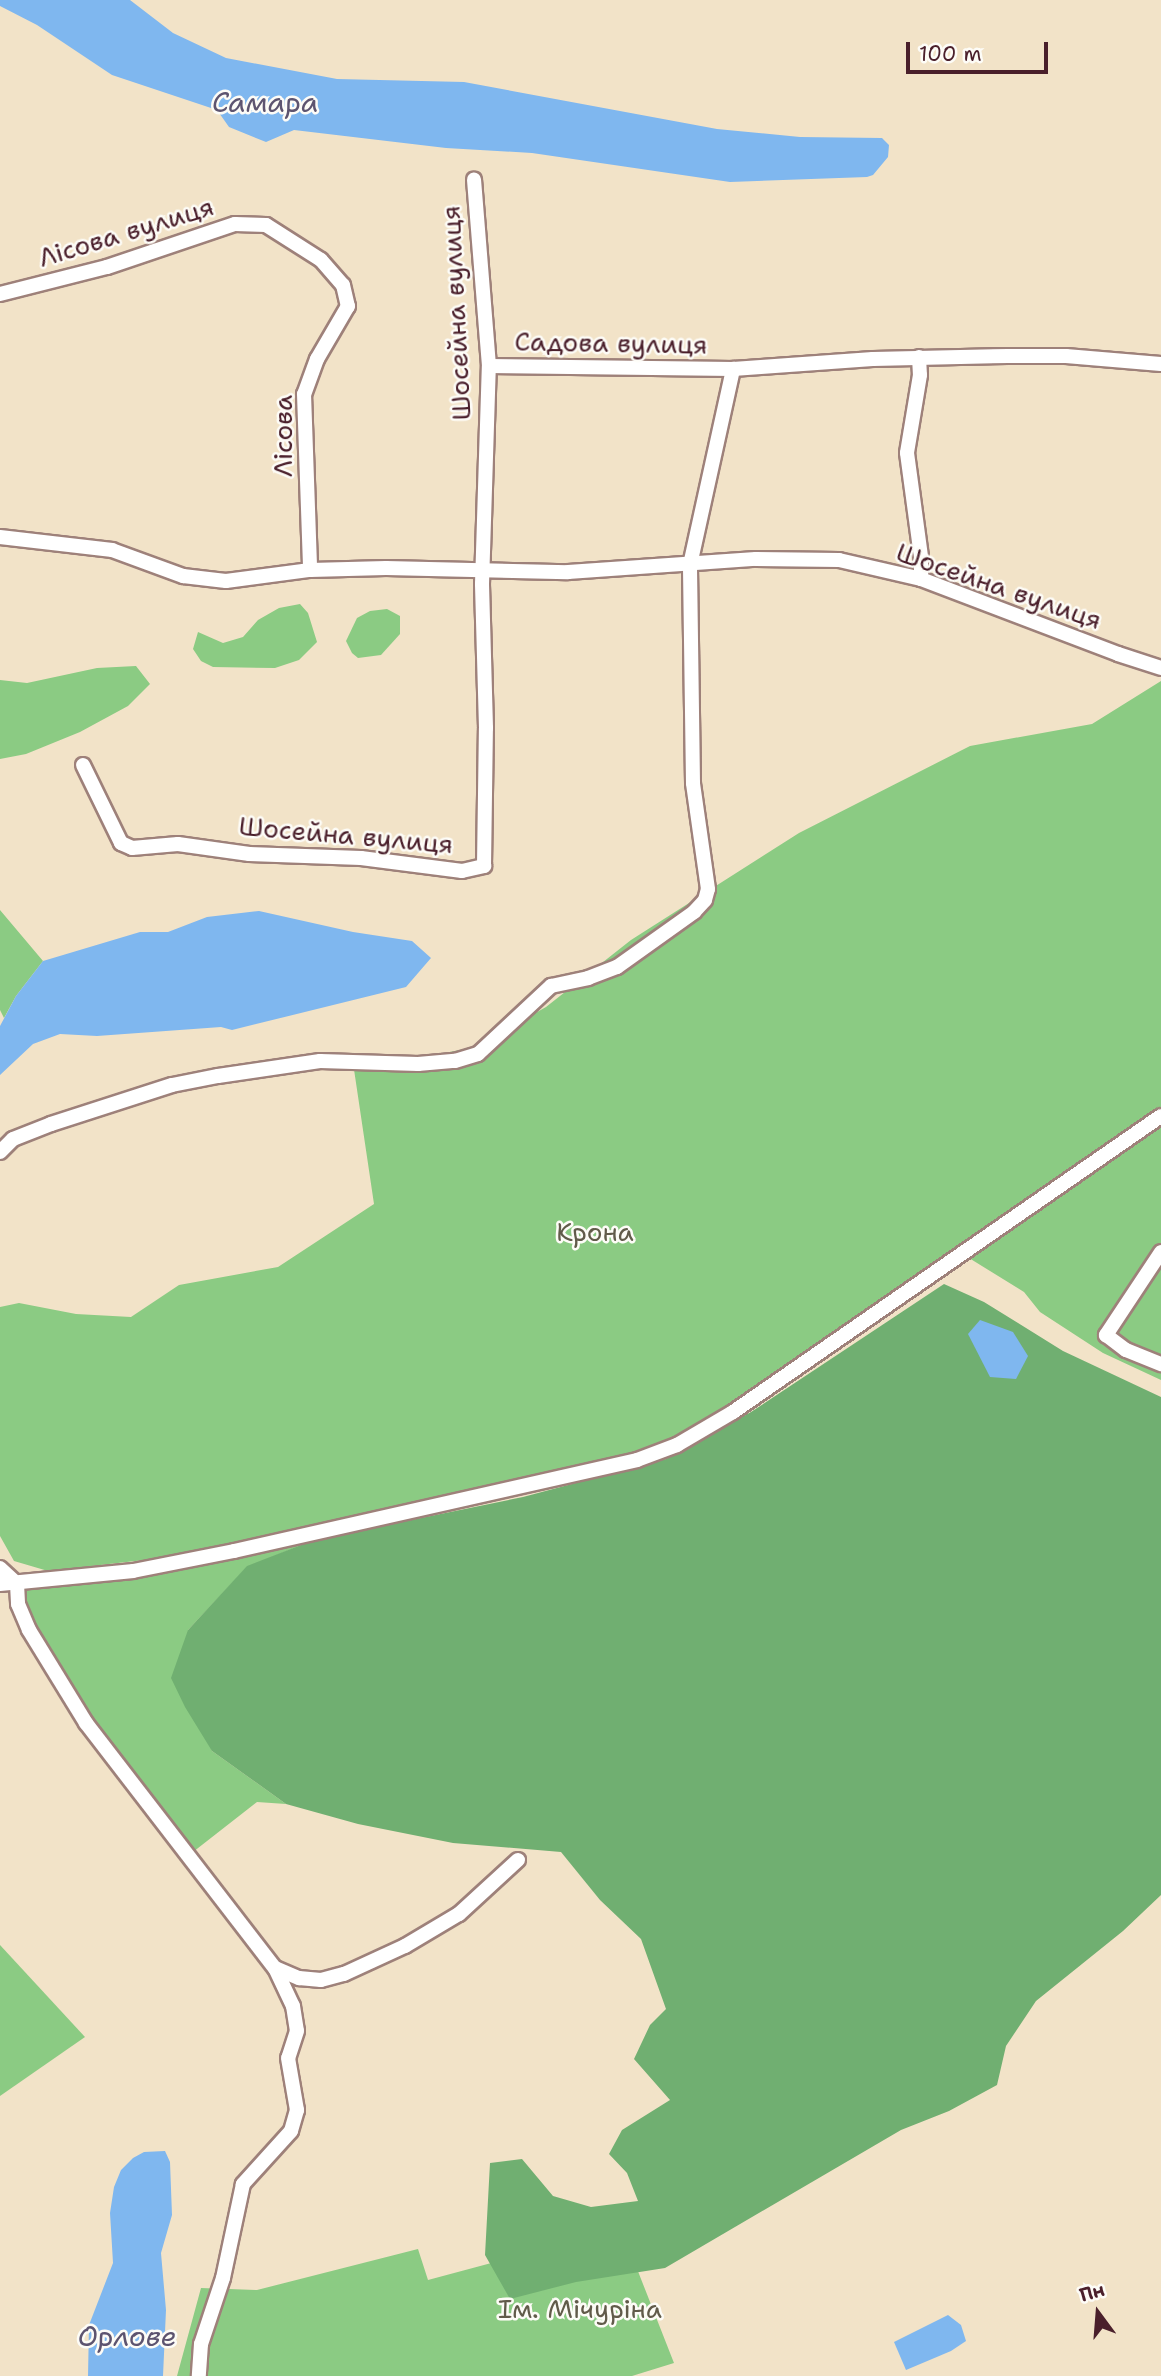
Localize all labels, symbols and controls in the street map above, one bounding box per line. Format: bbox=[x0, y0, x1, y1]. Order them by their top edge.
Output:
scale bar bbox=[909, 28, 1051, 72]
text: 100 m bbox=[919, 40, 982, 68]
water label: Самара bbox=[212, 85, 318, 119]
street label: Лісова вулиця bbox=[35, 191, 217, 273]
street label: Шосейна вулиця bbox=[435, 205, 477, 421]
street label: Садова вулиця bbox=[514, 326, 708, 360]
street label: Лісова bbox=[267, 395, 299, 477]
street label: Шосейна вулиця bbox=[892, 536, 1106, 636]
street label: Шосейна вулиця bbox=[238, 810, 454, 860]
park label: Крона bbox=[556, 1216, 634, 1248]
text: Пн bbox=[1077, 2277, 1108, 2308]
north arrow bbox=[1063, 2278, 1133, 2348]
park label: Ім. Мічуріна bbox=[498, 2293, 662, 2325]
water label: Орлове bbox=[78, 2319, 176, 2353]

